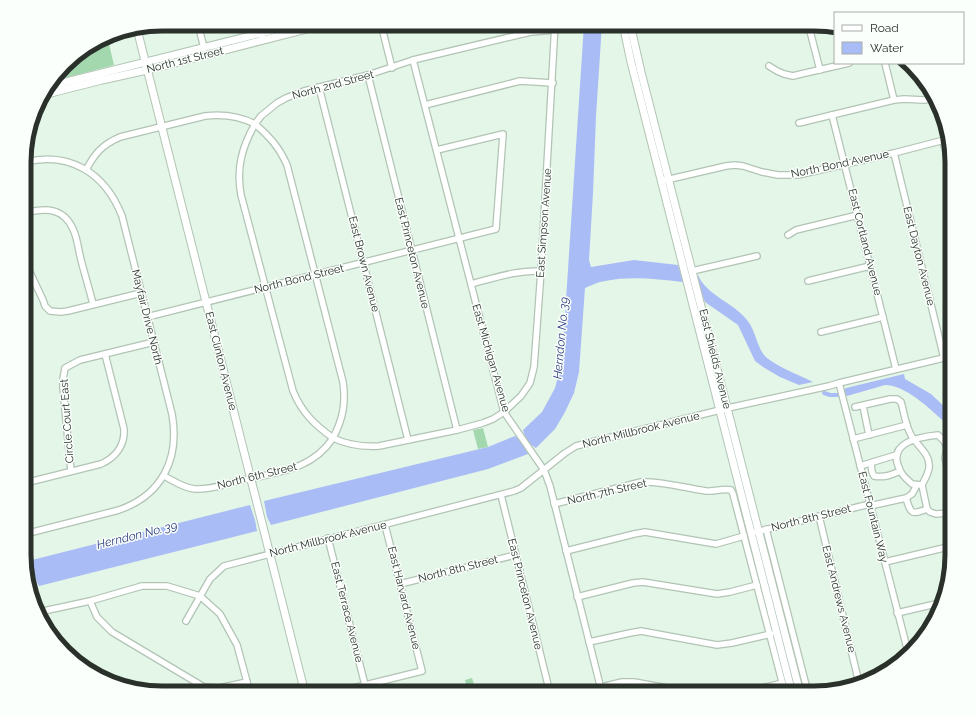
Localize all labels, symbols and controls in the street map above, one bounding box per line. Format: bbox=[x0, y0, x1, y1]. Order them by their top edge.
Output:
legend bbox=[834, 12, 964, 64]
text: Road bbox=[870, 21, 899, 35]
text: Water bbox=[870, 41, 904, 55]
street label: North 1st Street bbox=[145, 44, 225, 76]
street label: North 2nd Street bbox=[291, 68, 376, 102]
street label: North Bond Avenue bbox=[790, 147, 891, 181]
street label: East Simpson Avenue bbox=[534, 167, 554, 278]
street label: East Cortland Avenue bbox=[845, 187, 885, 297]
street label: East Princeton Avenue bbox=[392, 196, 432, 310]
street label: East Dayton Avenue bbox=[900, 205, 938, 307]
street label: East Brown Avenue bbox=[346, 215, 382, 314]
street label: North Bond Street bbox=[253, 261, 346, 296]
street label: Mayfair Drive North bbox=[129, 268, 165, 366]
water label: Herndon No. 39 bbox=[550, 296, 572, 380]
street label: East Michigan Avenue bbox=[469, 303, 513, 414]
street label: East Shields Avenue bbox=[696, 308, 734, 411]
street label: East Clinton Avenue bbox=[202, 310, 240, 412]
street label: Circle Court East bbox=[58, 378, 76, 464]
street label: North Millbrook Avenue bbox=[581, 409, 701, 451]
street label: North 6th Street bbox=[216, 460, 299, 492]
street label: East Fountain Way bbox=[855, 470, 891, 564]
street label: North 7th Street bbox=[566, 476, 648, 507]
street label: North 8th Street bbox=[770, 502, 852, 534]
water label: Herndon No. 39 bbox=[95, 518, 179, 552]
street label: North Millbrook Avenue bbox=[268, 518, 388, 560]
street label: East Princeton Avenue bbox=[505, 537, 545, 651]
street label: East Andrews Avenue bbox=[819, 544, 859, 654]
street label: East Harvard Avenue bbox=[385, 545, 423, 651]
street label: North 8th Street bbox=[417, 553, 499, 585]
street label: East Terrace Avenue bbox=[328, 560, 366, 664]

